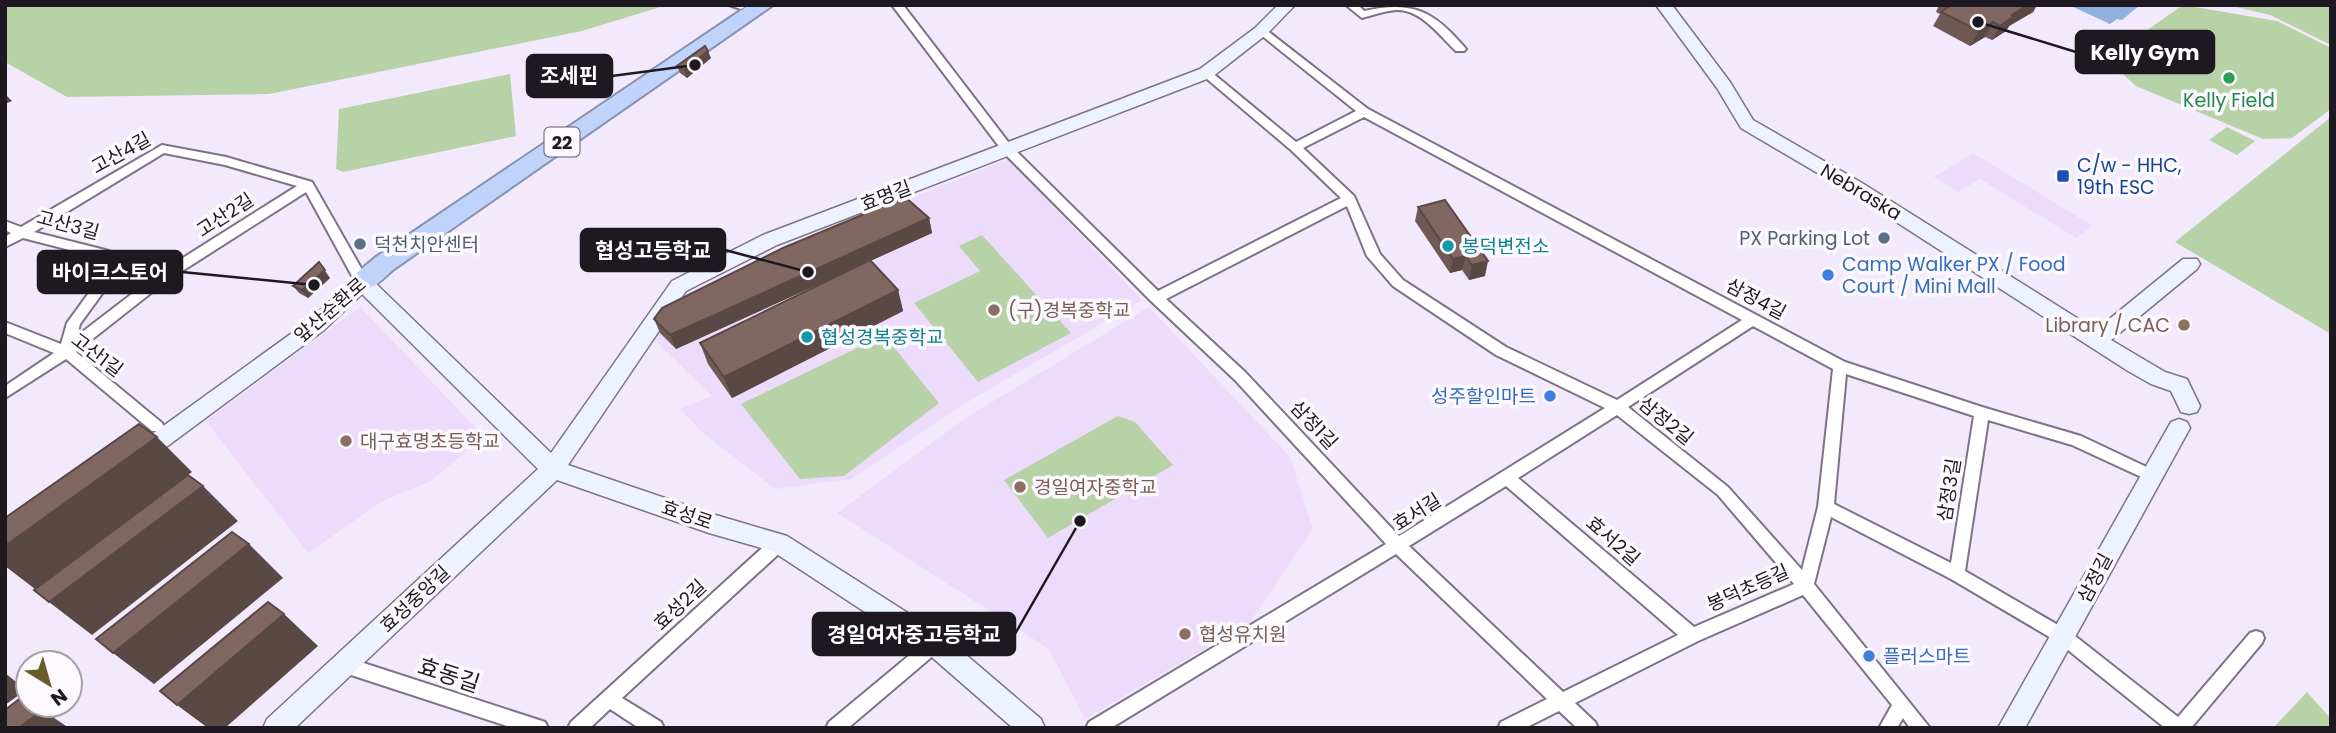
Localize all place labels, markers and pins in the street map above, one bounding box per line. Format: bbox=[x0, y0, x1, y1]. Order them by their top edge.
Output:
callout: Kelly Gym bbox=[2076, 31, 2214, 73]
callout: 조세핀 bbox=[527, 55, 612, 97]
marker: Kelly Field bbox=[2221, 70, 2237, 86]
place label: Kelly Field bbox=[2183, 87, 2275, 114]
place label: C/w - HHC, 19th ESC bbox=[2077, 152, 2182, 201]
marker: C/w - HHC, 19th ESC bbox=[2055, 168, 2071, 184]
place label: PX Parking Lot bbox=[1739, 225, 1870, 252]
callout: 협성고등학교 bbox=[581, 229, 725, 271]
marker: PX Parking Lot bbox=[1876, 230, 1892, 246]
place label: 덕천치안센터 bbox=[374, 231, 479, 258]
place label: 봉덕변전소 bbox=[1462, 233, 1549, 260]
marker: 덕천치안센터 bbox=[352, 236, 368, 252]
marker: 봉덕변전소 bbox=[1440, 238, 1456, 254]
callout: 바이크스토어 bbox=[38, 251, 182, 293]
place label: Camp Walker PX / Food Court / Mini Mall bbox=[1842, 251, 2066, 300]
marker: Camp Walker PX / Food Court / Mini Mall bbox=[1820, 267, 1836, 283]
place label: (구)경복중학교 bbox=[1008, 297, 1130, 324]
marker: (구)경복중학교 bbox=[986, 302, 1002, 318]
place label: Library / CAC bbox=[2045, 312, 2170, 339]
marker: Library / CAC bbox=[2176, 317, 2192, 333]
place label: 협성경복중학교 bbox=[821, 324, 943, 351]
marker: 협성경복중학교 bbox=[799, 329, 815, 345]
place label: 성주할인마트 bbox=[1431, 383, 1536, 410]
marker: 성주할인마트 bbox=[1542, 388, 1558, 404]
place label: 대구효명초등학교 bbox=[360, 428, 500, 455]
marker: 대구효명초등학교 bbox=[338, 433, 354, 449]
place label: 경일여자중학교 bbox=[1034, 474, 1156, 501]
marker: 경일여자중학교 bbox=[1012, 479, 1028, 495]
callout: 경일여자중고등학교 bbox=[813, 613, 1015, 655]
place label: 협성유치원 bbox=[1199, 621, 1286, 648]
marker: 협성유치원 bbox=[1177, 626, 1193, 642]
place label: 플러스마트 bbox=[1883, 643, 1970, 670]
marker: 플러스마트 bbox=[1861, 648, 1877, 664]

